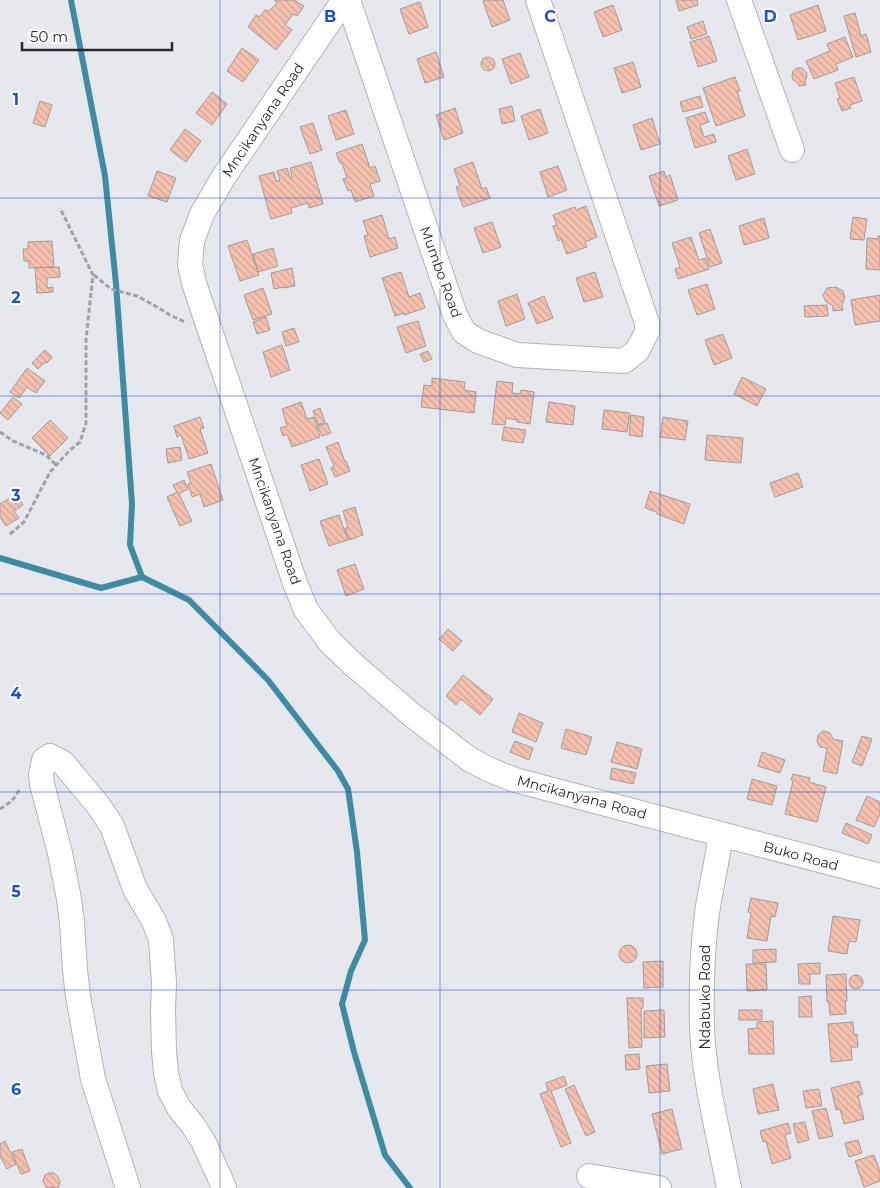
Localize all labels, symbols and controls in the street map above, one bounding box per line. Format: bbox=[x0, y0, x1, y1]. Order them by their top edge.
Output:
text: B bbox=[324, 7, 336, 26]
text: C bbox=[544, 7, 556, 26]
text: D bbox=[763, 7, 777, 26]
scale bar bbox=[22, 20, 172, 52]
text: 50 m bbox=[30, 27, 68, 46]
street label: Mncikanyana Road bbox=[218, 60, 308, 180]
text: 1 bbox=[13, 90, 19, 109]
street label: Mumbo Road bbox=[416, 224, 466, 320]
text: 2 bbox=[11, 288, 21, 307]
street label: Mncikanyana Road bbox=[245, 455, 305, 587]
text: 3 bbox=[10, 486, 21, 505]
text: 4 bbox=[10, 684, 22, 703]
street label: Mncikanyana Road bbox=[515, 771, 649, 823]
street label: Buko Road bbox=[761, 837, 841, 875]
text: 5 bbox=[11, 882, 21, 901]
street label: Ndabuko Road bbox=[696, 944, 714, 1050]
text: 6 bbox=[11, 1080, 21, 1099]

